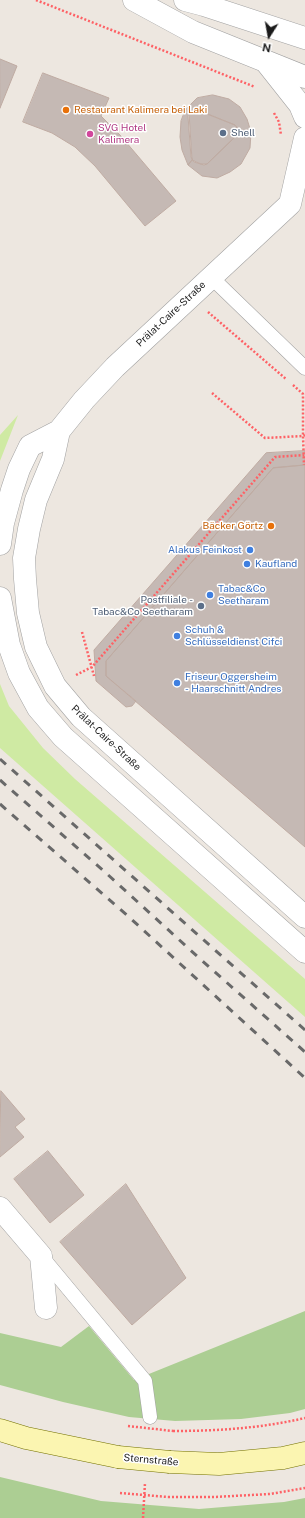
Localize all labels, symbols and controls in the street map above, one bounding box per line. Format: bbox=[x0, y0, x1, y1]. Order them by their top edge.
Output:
north arrow bbox=[249, 16, 289, 56]
text: N bbox=[261, 41, 272, 54]
place label: Restaurant Kalimera bei Laki bbox=[74, 104, 207, 116]
marker: Restaurant Kalimera bei Laki bbox=[61, 105, 71, 115]
place label: SVG Hotel Kalimera bbox=[98, 122, 146, 146]
place label: Shell bbox=[231, 127, 255, 139]
marker: Shell bbox=[218, 128, 228, 138]
marker: SVG Hotel Kalimera bbox=[85, 129, 95, 139]
street label: Prälat-Caire-Straße bbox=[134, 279, 208, 349]
place label: Bäcker Görtz bbox=[203, 520, 263, 532]
marker: Bäcker Görtz bbox=[266, 521, 276, 531]
place label: Alakus Feinkost bbox=[168, 544, 242, 556]
marker: Alakus Feinkost bbox=[245, 545, 255, 555]
place label: Kaufland bbox=[255, 558, 297, 570]
marker: Kaufland bbox=[242, 559, 252, 569]
place label: Tabac&Co Seetharam bbox=[218, 583, 269, 606]
marker: Tabac&Co Seetharam bbox=[205, 590, 215, 600]
place label: Postfiliale - Tabac&Co Seetharam bbox=[92, 594, 193, 618]
marker: Postfiliale - Tabac&Co Seetharam bbox=[196, 601, 206, 611]
place label: Schuh & Schlüsseldienst Cifci bbox=[185, 624, 282, 648]
marker: Schuh & Schlüsseldienst Cifci bbox=[172, 631, 182, 641]
place label: Friseur Oggersheim - Haarschnitt Andres bbox=[185, 671, 281, 694]
marker: Friseur Oggersheim - Haarschnitt Andres bbox=[172, 678, 182, 688]
street label: Prälat-Caire-Straße bbox=[69, 703, 143, 773]
street label: Sternstraße bbox=[123, 1452, 179, 1468]

